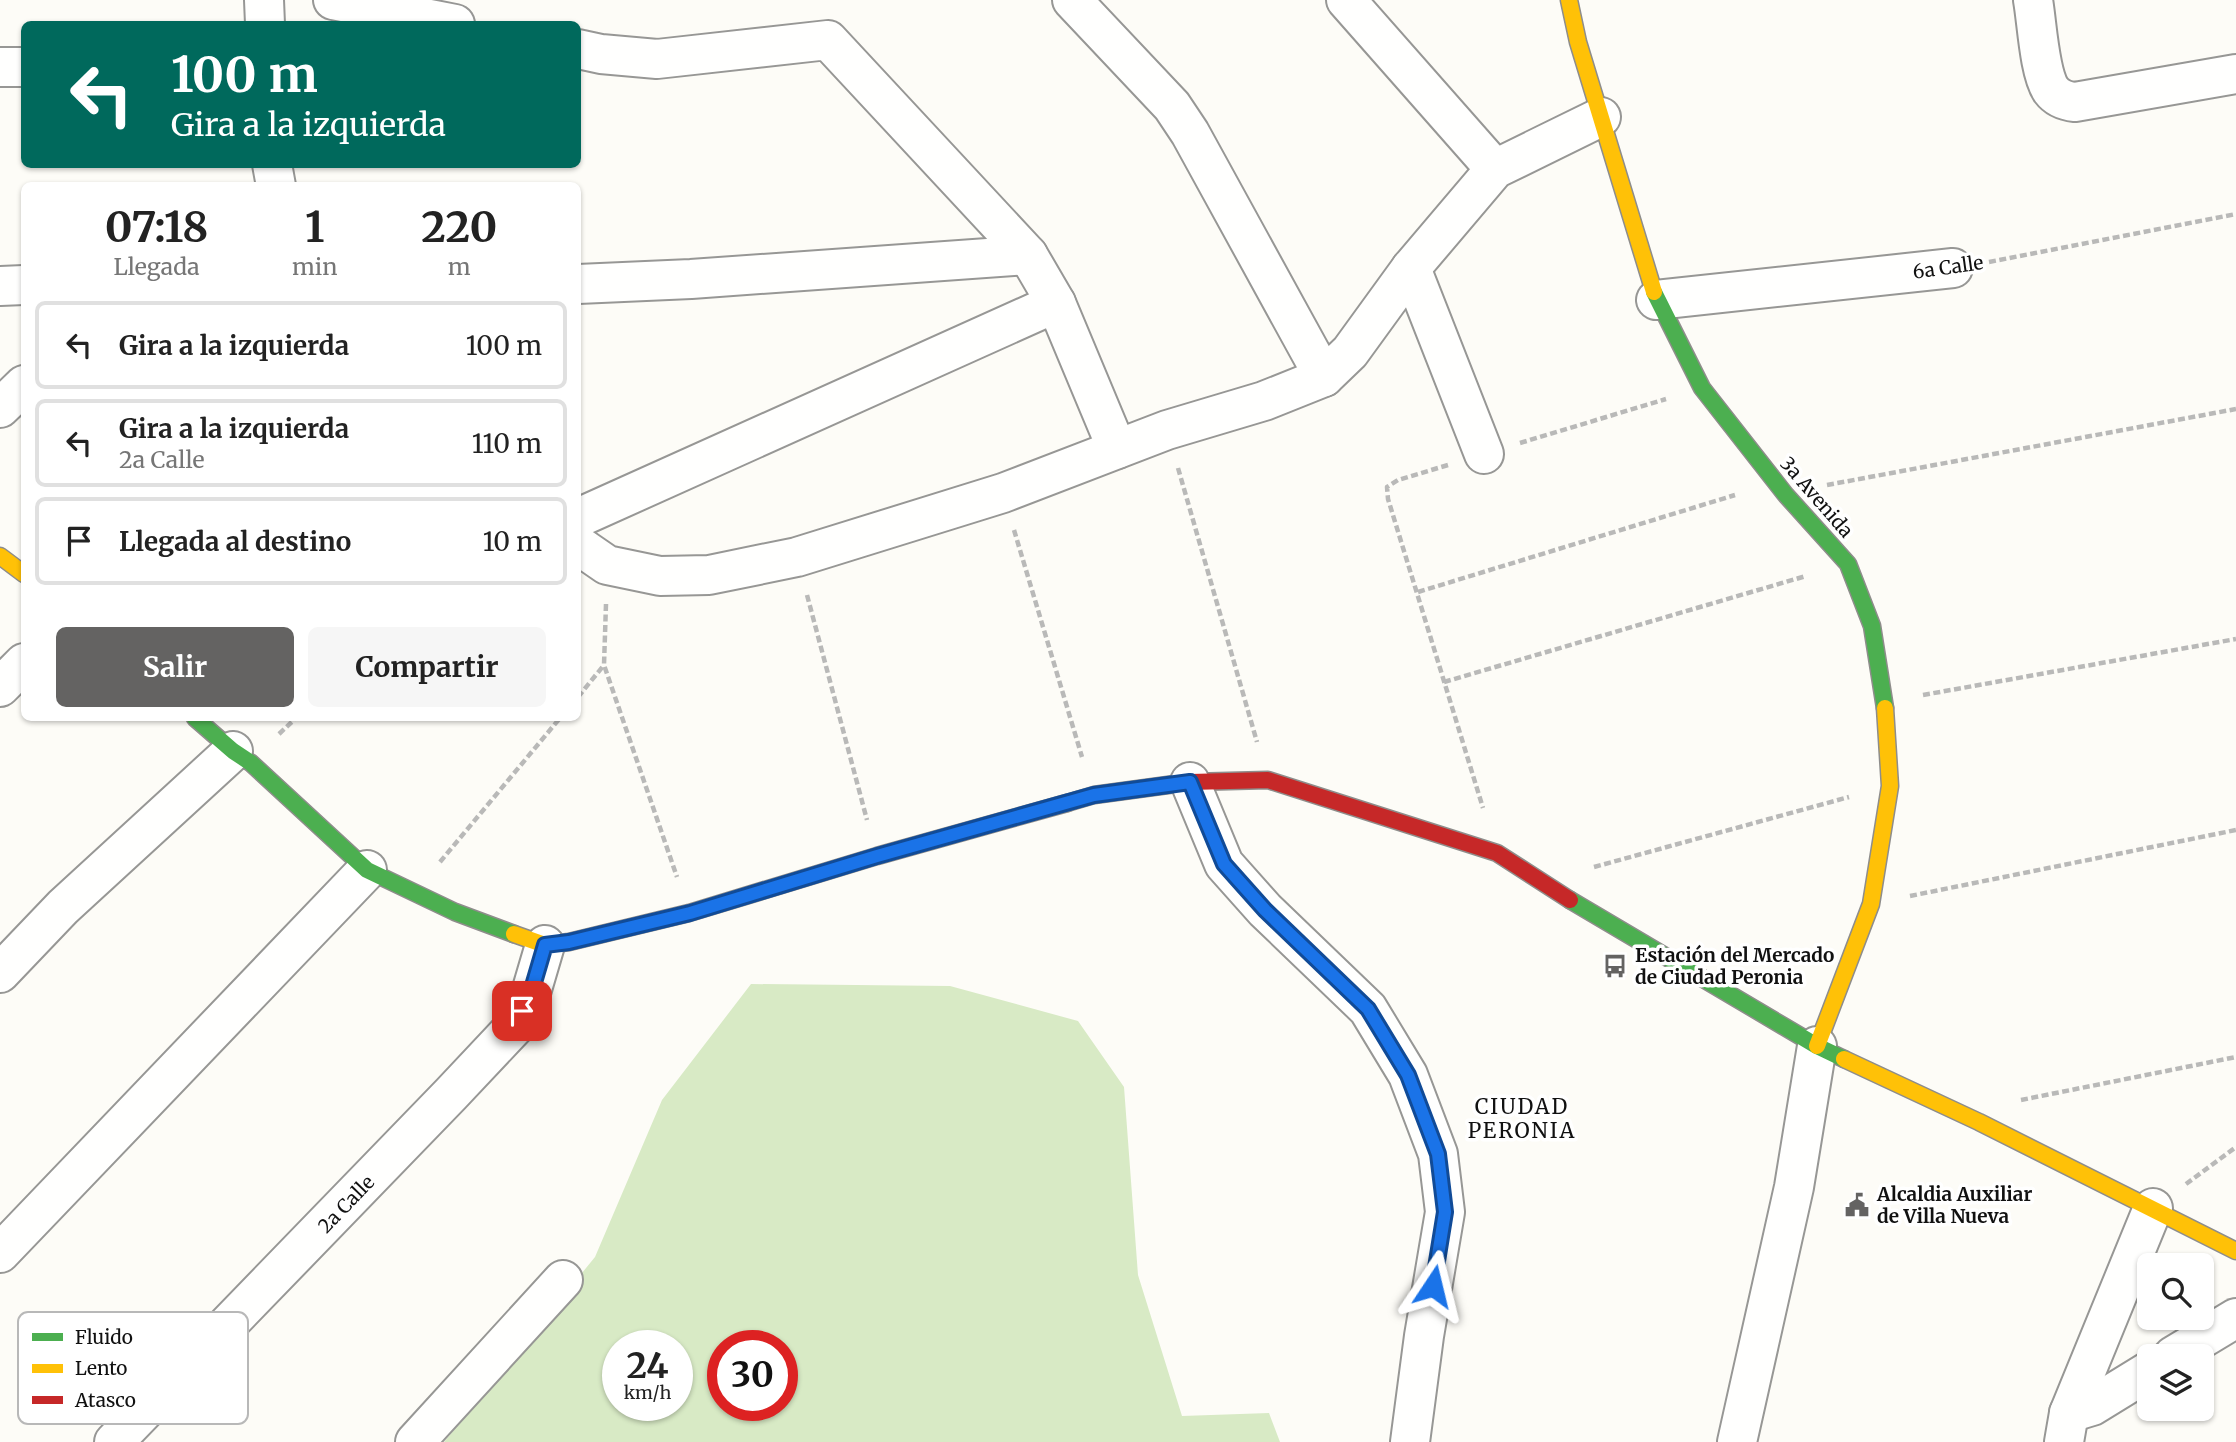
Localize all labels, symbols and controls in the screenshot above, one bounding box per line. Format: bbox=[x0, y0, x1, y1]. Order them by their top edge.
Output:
text: 100 m bbox=[171, 44, 318, 105]
icon: left bbox=[56, 49, 147, 140]
text: Gira a la izquierda bbox=[171, 105, 446, 145]
text: 07:18 bbox=[105, 201, 208, 253]
text: 1 bbox=[305, 201, 324, 253]
text: 220 bbox=[421, 201, 497, 253]
street label: 6a Calle bbox=[1911, 250, 1985, 284]
text: Llegada bbox=[113, 252, 200, 281]
text: min bbox=[292, 252, 337, 281]
text: m bbox=[448, 252, 471, 281]
icon: left bbox=[60, 326, 98, 364]
text: Gira a la izquierda bbox=[119, 329, 349, 362]
text: 100 m bbox=[466, 329, 542, 362]
text: Gira a la izquierda bbox=[119, 412, 349, 445]
icon: left bbox=[60, 424, 98, 462]
text: 110 m bbox=[472, 427, 542, 460]
text: 2a Calle bbox=[119, 445, 205, 474]
street label: 3a Avenida bbox=[1776, 452, 1858, 542]
icon: arrive bbox=[60, 522, 98, 560]
text: Llegada al destino bbox=[119, 525, 351, 558]
text: 10 m bbox=[483, 525, 542, 558]
button: Salir bbox=[56, 627, 294, 707]
button: Compartir bbox=[308, 627, 546, 707]
place label: Estación del Mercado de Ciudad Peronia bbox=[1635, 943, 1834, 989]
bus stop icon: Estación del Mercado de Ciudad Peronia bbox=[1601, 952, 1629, 980]
pin bbox=[492, 981, 552, 1041]
icon: arrive bbox=[503, 992, 541, 1030]
district label: CIUDAD PERONIA bbox=[1468, 1093, 1576, 1144]
street label: 2a Calle bbox=[313, 1170, 379, 1238]
place label: Alcaldia Auxiliar de Villa Nueva bbox=[1876, 1182, 2032, 1228]
public building icon: Alcaldia Auxiliar de Villa Nueva bbox=[1843, 1191, 1871, 1219]
position arrow bbox=[1396, 1249, 1470, 1323]
map controls bbox=[2137, 1253, 2214, 1421]
button: search bbox=[2137, 1253, 2214, 1330]
legend bbox=[18, 1312, 248, 1424]
text: Fluido bbox=[75, 1325, 133, 1349]
speed limit sign: 30 bbox=[707, 1330, 798, 1421]
text: 24 bbox=[626, 1344, 669, 1388]
button: layers bbox=[2137, 1344, 2214, 1421]
text: Lento bbox=[75, 1356, 127, 1380]
text: km/h bbox=[624, 1381, 671, 1404]
text: Atasco bbox=[74, 1388, 136, 1412]

